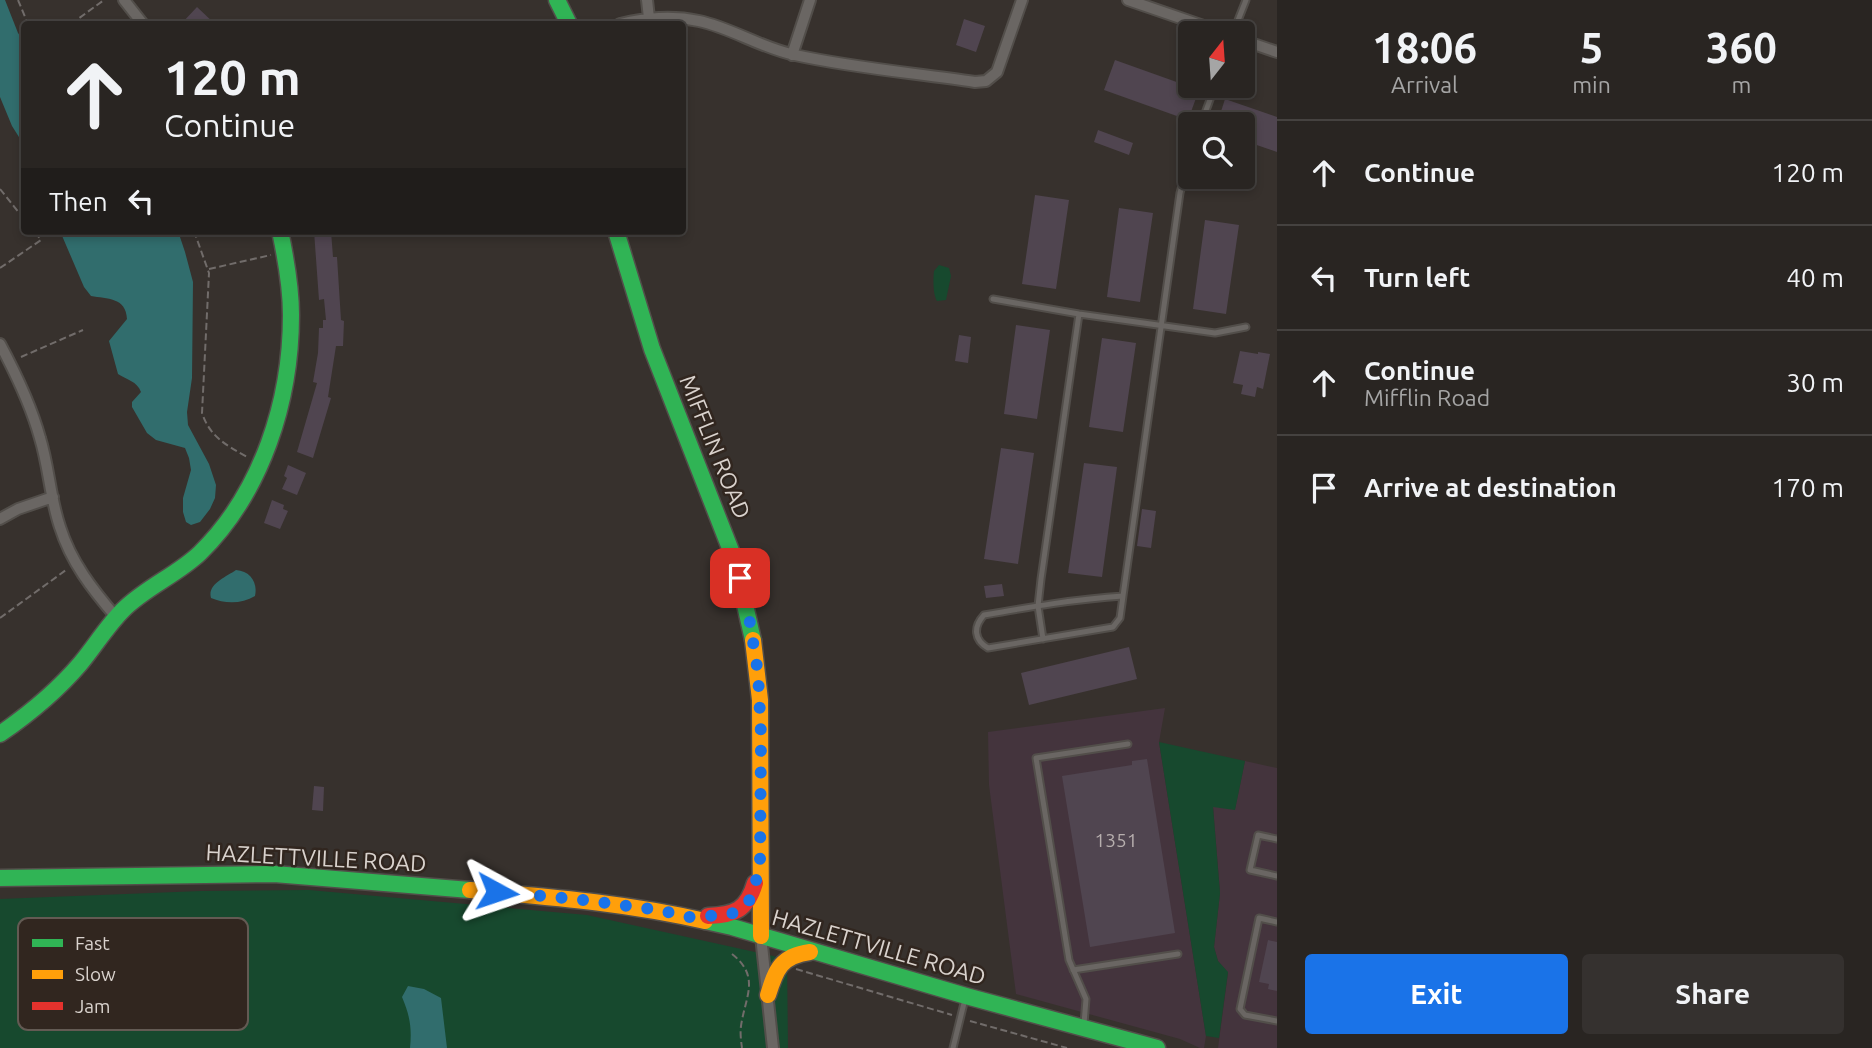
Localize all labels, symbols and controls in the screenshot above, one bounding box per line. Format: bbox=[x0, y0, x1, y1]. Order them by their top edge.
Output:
north arrow bbox=[1178, 21, 1255, 98]
map controls bbox=[1178, 21, 1255, 189]
text: 18:06 bbox=[1372, 24, 1477, 71]
text: 5 bbox=[1580, 24, 1603, 71]
text: 360 bbox=[1706, 24, 1777, 71]
icon: ahead bbox=[49, 49, 140, 140]
text: 120 m bbox=[164, 49, 301, 104]
text: Arrival bbox=[1391, 72, 1458, 97]
text: min bbox=[1572, 72, 1611, 97]
text: m bbox=[1731, 72, 1751, 97]
text: Continue bbox=[164, 107, 295, 143]
button: search bbox=[1178, 112, 1255, 189]
icon: ahead bbox=[1305, 154, 1343, 192]
text: Continue bbox=[1364, 158, 1475, 187]
text: 120 m bbox=[1772, 158, 1844, 187]
icon: left bbox=[122, 182, 160, 220]
text: Then bbox=[49, 187, 108, 216]
icon: left bbox=[1305, 259, 1343, 297]
text: Turn left bbox=[1364, 263, 1470, 292]
text: 40 m bbox=[1786, 263, 1844, 292]
text: Continue bbox=[1364, 356, 1475, 385]
icon: ahead bbox=[1305, 364, 1343, 402]
text: 30 m bbox=[1786, 368, 1844, 397]
street label: MIFFLIN ROAD bbox=[675, 371, 756, 522]
text: Mifflin Road bbox=[1364, 385, 1490, 410]
icon: arrive bbox=[1305, 469, 1343, 507]
text: Arrive at destination bbox=[1364, 473, 1617, 502]
text: 170 m bbox=[1772, 473, 1844, 502]
pin bbox=[710, 548, 770, 608]
icon: arrive bbox=[721, 559, 759, 597]
house number: 1351 bbox=[1095, 829, 1137, 851]
street label: HAZLETTVILLE ROAD bbox=[205, 839, 427, 876]
position arrow bbox=[460, 855, 534, 929]
street label: HAZLETTVILLE ROAD bbox=[770, 904, 989, 989]
legend bbox=[18, 918, 248, 1030]
text: Fast bbox=[75, 932, 110, 954]
button: Exit bbox=[1305, 954, 1568, 1034]
button: Share bbox=[1582, 954, 1844, 1034]
text: Slow bbox=[75, 963, 116, 985]
text: Jam bbox=[75, 995, 111, 1017]

